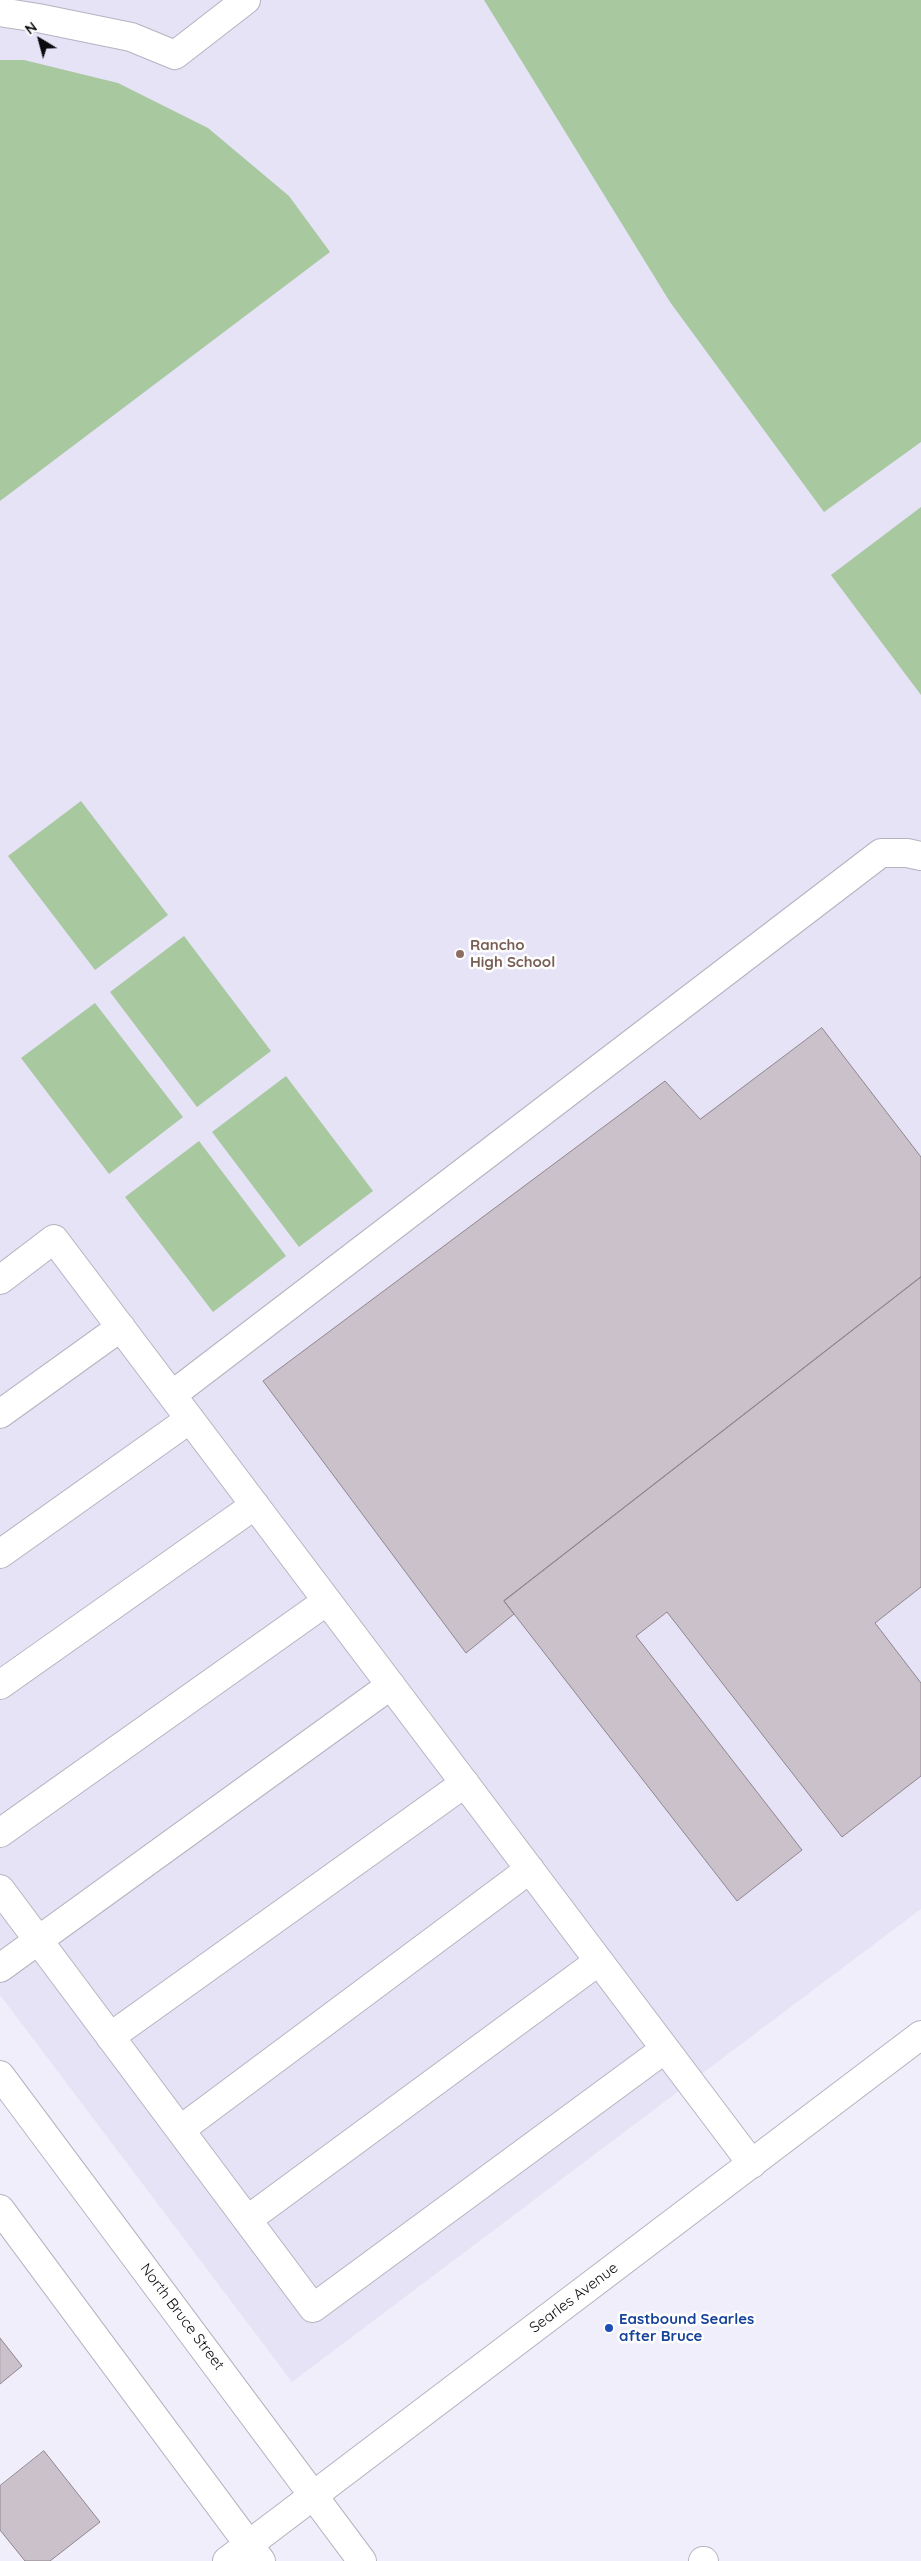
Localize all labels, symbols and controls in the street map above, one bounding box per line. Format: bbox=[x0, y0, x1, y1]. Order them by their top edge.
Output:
north arrow bbox=[15, 15, 65, 65]
text: N bbox=[21, 18, 40, 38]
place label: Rancho High School bbox=[470, 936, 555, 971]
marker: Rancho High School bbox=[454, 948, 466, 960]
street label: Searles Avenue bbox=[526, 2259, 622, 2337]
street label: North Bruce Street bbox=[136, 2260, 228, 2374]
place label: Eastbound Searles after Bruce bbox=[619, 2310, 754, 2345]
marker: Eastbound Searles after Bruce bbox=[603, 2322, 615, 2334]

